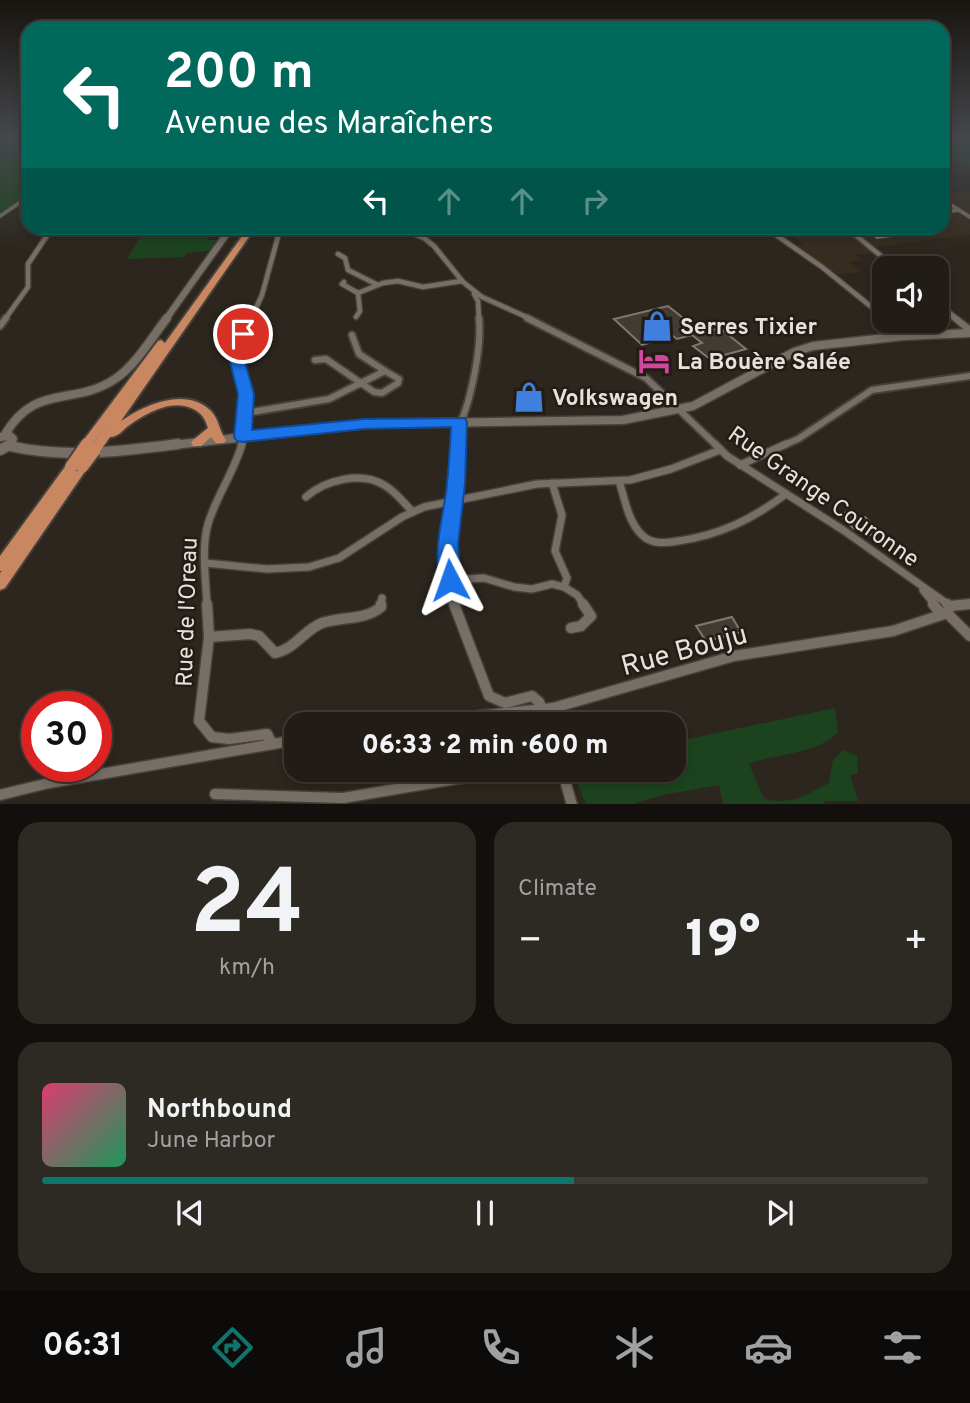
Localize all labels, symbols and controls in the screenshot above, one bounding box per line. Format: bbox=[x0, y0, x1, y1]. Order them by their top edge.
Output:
text: 200 m bbox=[164, 44, 314, 106]
icon: left bbox=[49, 49, 140, 140]
text: Avenue des Maraîchers bbox=[164, 105, 494, 145]
icon: left bbox=[357, 182, 395, 220]
icon: ahead bbox=[430, 182, 468, 220]
icon: ahead bbox=[503, 182, 541, 220]
icon: right bbox=[576, 182, 614, 220]
map controls bbox=[872, 256, 949, 333]
button: sound bbox=[872, 256, 949, 333]
pin bbox=[213, 304, 273, 364]
shop icon: Serres Tixier bbox=[640, 309, 674, 343]
place label: Serres Tixier bbox=[680, 314, 818, 343]
icon: arrive bbox=[224, 315, 262, 353]
hotel icon: La Bouère Salée bbox=[637, 344, 671, 378]
place label: La Bouère Salée bbox=[677, 349, 851, 378]
shop icon: Volkswagen bbox=[512, 380, 546, 414]
place label: Volkswagen bbox=[552, 385, 678, 414]
street label: Rue Grange Couronne bbox=[721, 421, 924, 575]
street label: Rue de l'Oreau bbox=[171, 537, 206, 687]
position arrow bbox=[413, 543, 487, 617]
street label: Rue Bouju bbox=[618, 618, 752, 686]
speed limit sign: 30 bbox=[21, 691, 112, 782]
text: 06:33 · 2 min · 600 m bbox=[362, 730, 608, 763]
text: 24 bbox=[190, 851, 304, 966]
text: Climate bbox=[518, 875, 597, 904]
text: 19° bbox=[685, 909, 761, 975]
text: − bbox=[518, 918, 543, 967]
text: + bbox=[903, 918, 928, 967]
text: km/h bbox=[219, 954, 275, 983]
text: Northbound bbox=[147, 1094, 292, 1127]
text: June Harbor bbox=[147, 1127, 275, 1156]
icon: previous bbox=[171, 1194, 209, 1232]
icon: pause bbox=[466, 1194, 504, 1232]
icon: next bbox=[761, 1194, 799, 1232]
icon: directions bbox=[208, 1323, 257, 1372]
icon: music bbox=[342, 1323, 391, 1372]
icon: phone bbox=[476, 1323, 525, 1372]
icon: climate bbox=[610, 1323, 659, 1372]
icon: car bbox=[744, 1323, 793, 1372]
icon: filters bbox=[878, 1323, 927, 1372]
text: 06:31 bbox=[43, 1327, 123, 1367]

